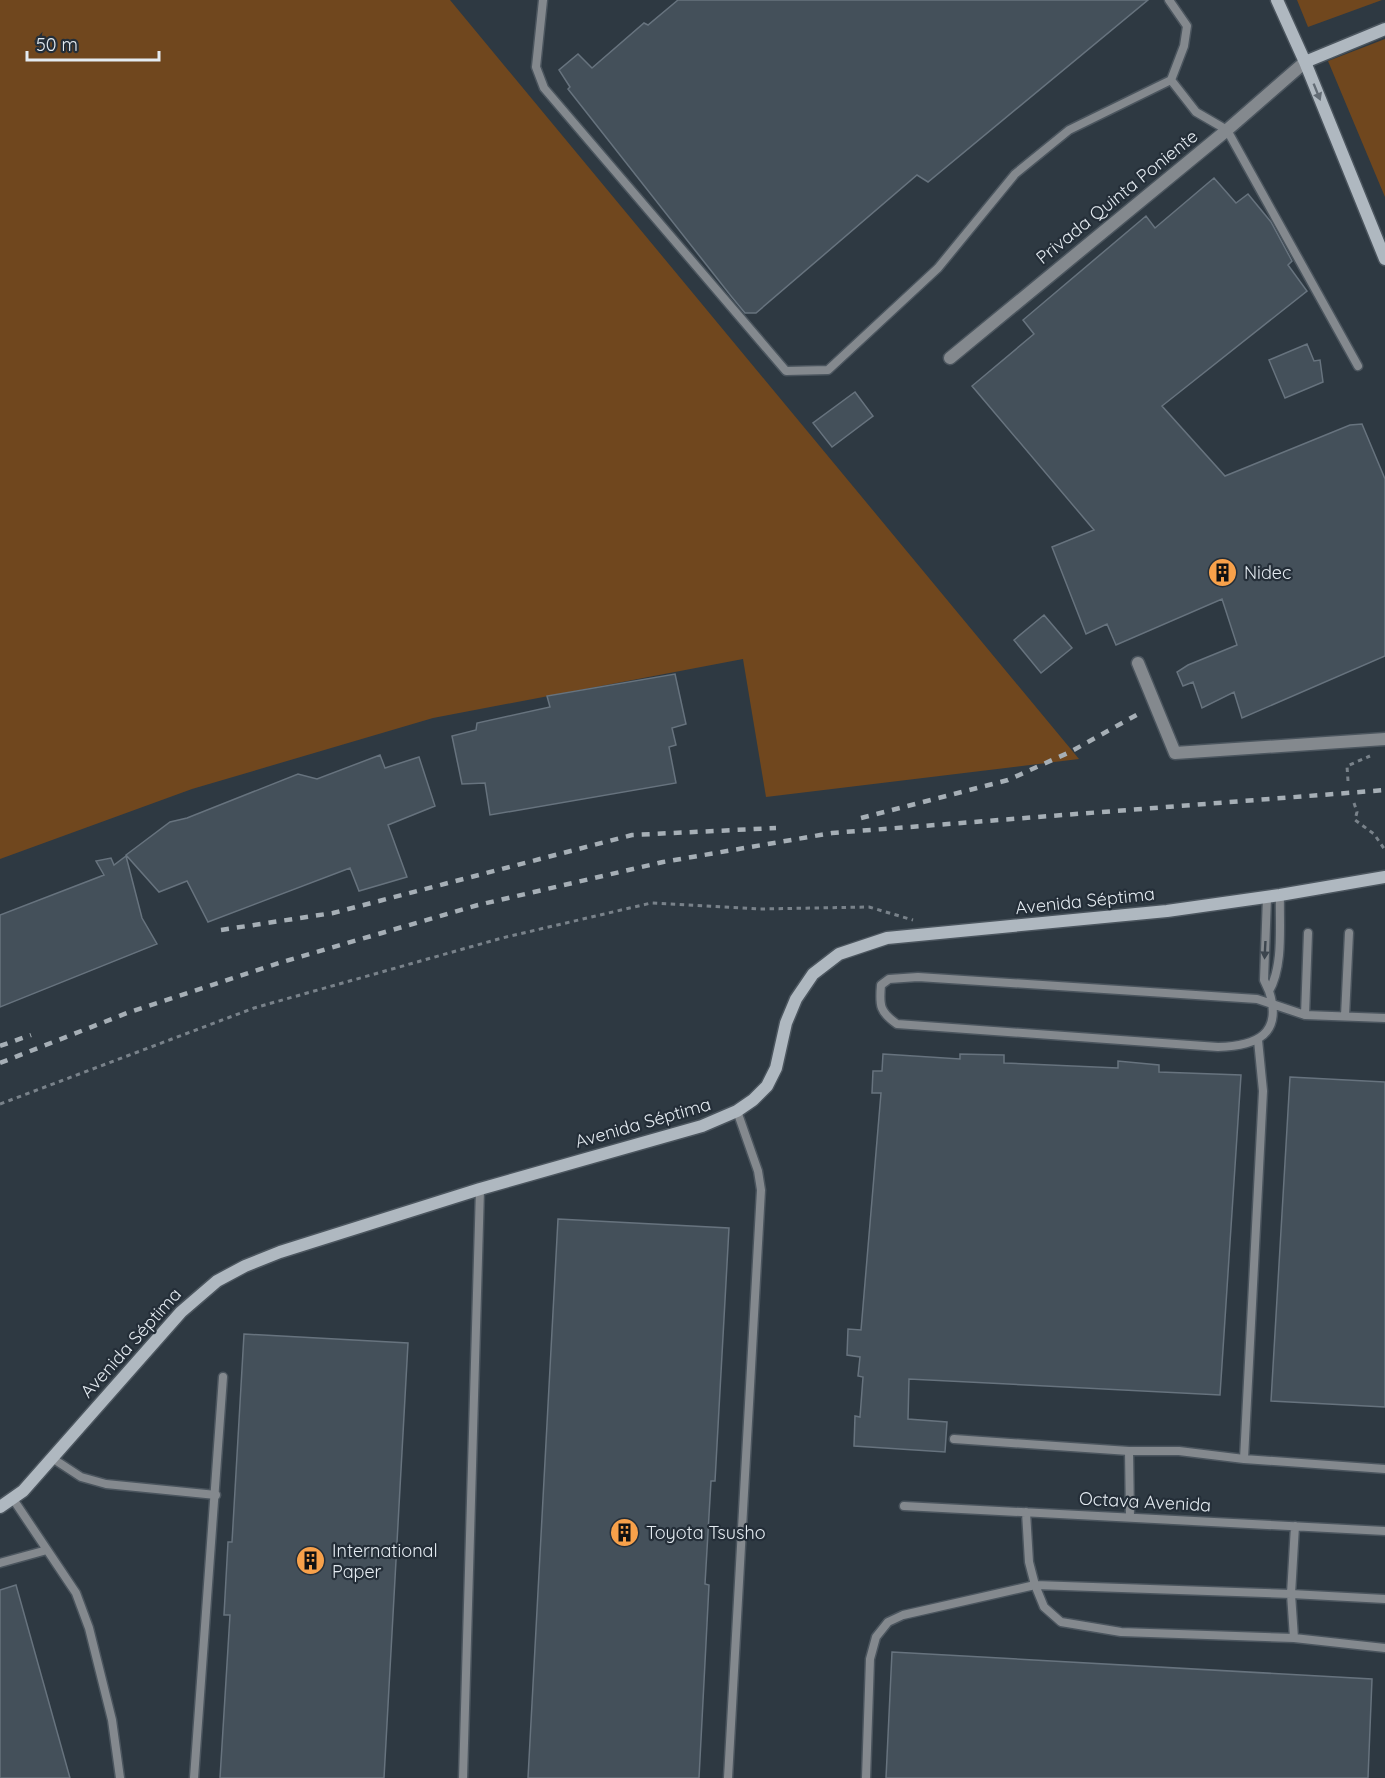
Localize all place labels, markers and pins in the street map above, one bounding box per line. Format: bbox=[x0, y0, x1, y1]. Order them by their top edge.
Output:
building icon: Nidec bbox=[1207, 557, 1239, 589]
place label: Nidec bbox=[1244, 561, 1291, 584]
building icon: Toyota Tsusho bbox=[609, 1517, 641, 1549]
place label: Toyota Tsusho bbox=[646, 1521, 766, 1544]
place label: International Paper bbox=[332, 1539, 438, 1583]
building icon: International Paper bbox=[295, 1545, 327, 1577]

